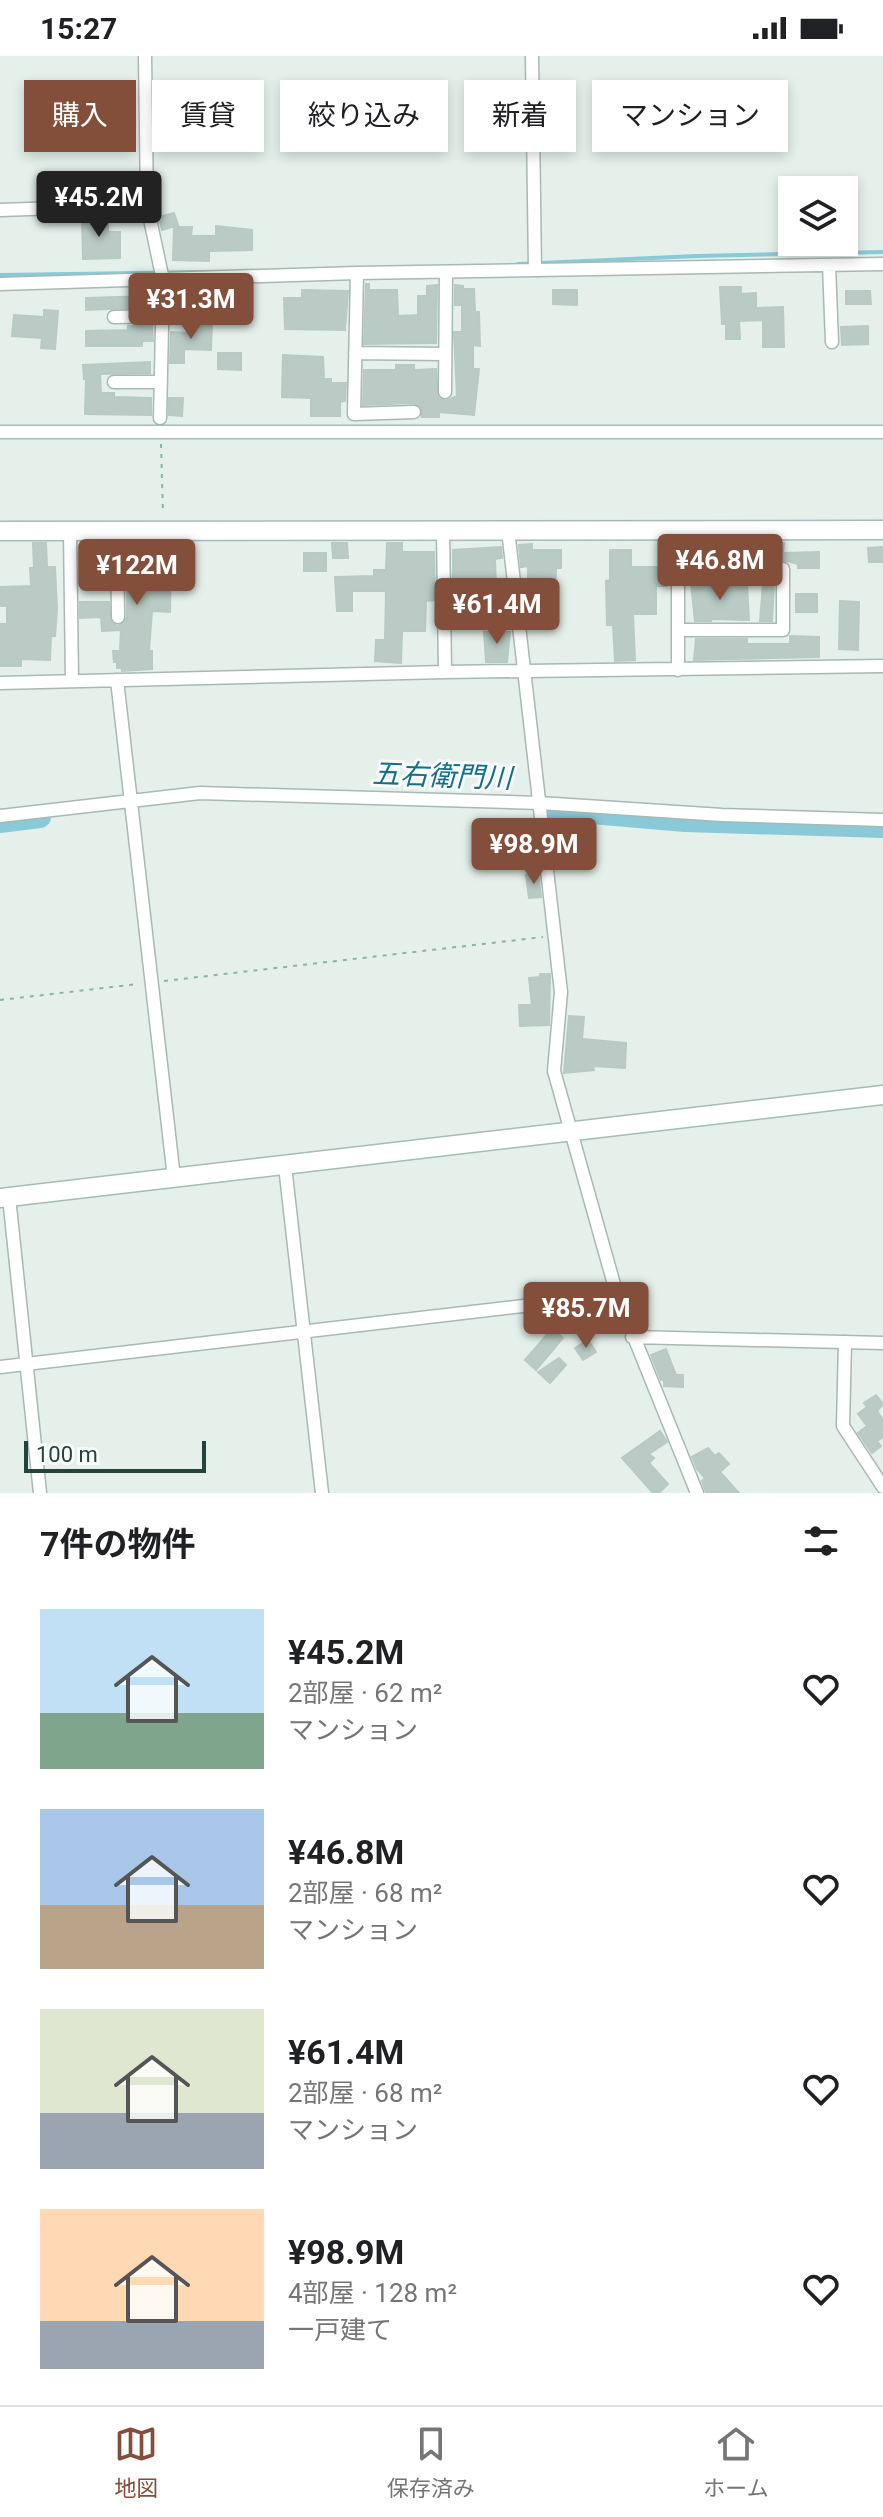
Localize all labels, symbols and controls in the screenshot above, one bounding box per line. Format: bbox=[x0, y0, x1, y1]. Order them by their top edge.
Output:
text: 15:27 bbox=[40, 11, 117, 46]
chip: 購入 bbox=[24, 80, 136, 152]
chip: 賃貸 bbox=[152, 80, 264, 152]
chip: 絞り込み bbox=[280, 80, 448, 152]
chip: 新着 bbox=[464, 80, 576, 152]
chip: マンション bbox=[592, 80, 788, 152]
pin: ¥45.2M bbox=[34, 171, 164, 239]
map controls bbox=[778, 176, 858, 256]
button: layers bbox=[778, 176, 858, 256]
text: ¥45.2M bbox=[55, 182, 144, 212]
pin: ¥31.3M bbox=[126, 273, 256, 341]
text: ¥31.3M bbox=[147, 284, 236, 314]
pin: ¥46.8M bbox=[655, 534, 785, 602]
pin: ¥122M bbox=[81, 539, 193, 607]
text: ¥46.8M bbox=[676, 545, 765, 575]
text: ¥122M bbox=[96, 550, 178, 580]
pin: ¥61.4M bbox=[432, 578, 562, 646]
text: ¥61.4M bbox=[453, 589, 542, 619]
water label: 五右衛門川 bbox=[371, 757, 516, 795]
pin: ¥98.9M bbox=[469, 818, 599, 886]
text: ¥98.9M bbox=[490, 829, 579, 859]
pin: ¥85.7M bbox=[521, 1282, 651, 1350]
text: ¥85.7M bbox=[542, 1293, 631, 1323]
scale bar bbox=[24, 1437, 206, 1473]
text: 100 m bbox=[36, 1442, 98, 1467]
icon: filters bbox=[799, 1519, 843, 1563]
text: 7件の物件 bbox=[40, 1524, 196, 1564]
text: ¥45.2M bbox=[288, 1632, 404, 1672]
icon: home bbox=[104, 1641, 200, 1737]
icon: heart bbox=[799, 1667, 843, 1711]
text: 2部屋 · 62 m² bbox=[288, 1678, 442, 1708]
text: マンション bbox=[288, 1715, 418, 1745]
text: ¥46.8M bbox=[288, 1832, 404, 1872]
icon: home bbox=[104, 1841, 200, 1937]
icon: heart bbox=[799, 1867, 843, 1911]
text: 2部屋 · 68 m² bbox=[288, 1878, 442, 1908]
text: マンション bbox=[288, 1915, 418, 1945]
text: ¥61.4M bbox=[288, 2032, 404, 2072]
icon: home bbox=[104, 2041, 200, 2137]
icon: heart bbox=[799, 2067, 843, 2111]
text: 2部屋 · 68 m² bbox=[288, 2078, 442, 2108]
text: マンション bbox=[288, 2115, 418, 2145]
text: ¥98.9M bbox=[288, 2232, 404, 2272]
icon: home bbox=[104, 2241, 200, 2337]
icon: heart bbox=[799, 2267, 843, 2311]
text: 4部屋 · 128 m² bbox=[288, 2278, 457, 2308]
text: 一戸建て bbox=[288, 2315, 392, 2345]
tab: 地図 bbox=[114, 2422, 158, 2502]
tab: 保存済み bbox=[387, 2422, 475, 2502]
tab: ホーム bbox=[703, 2422, 769, 2502]

